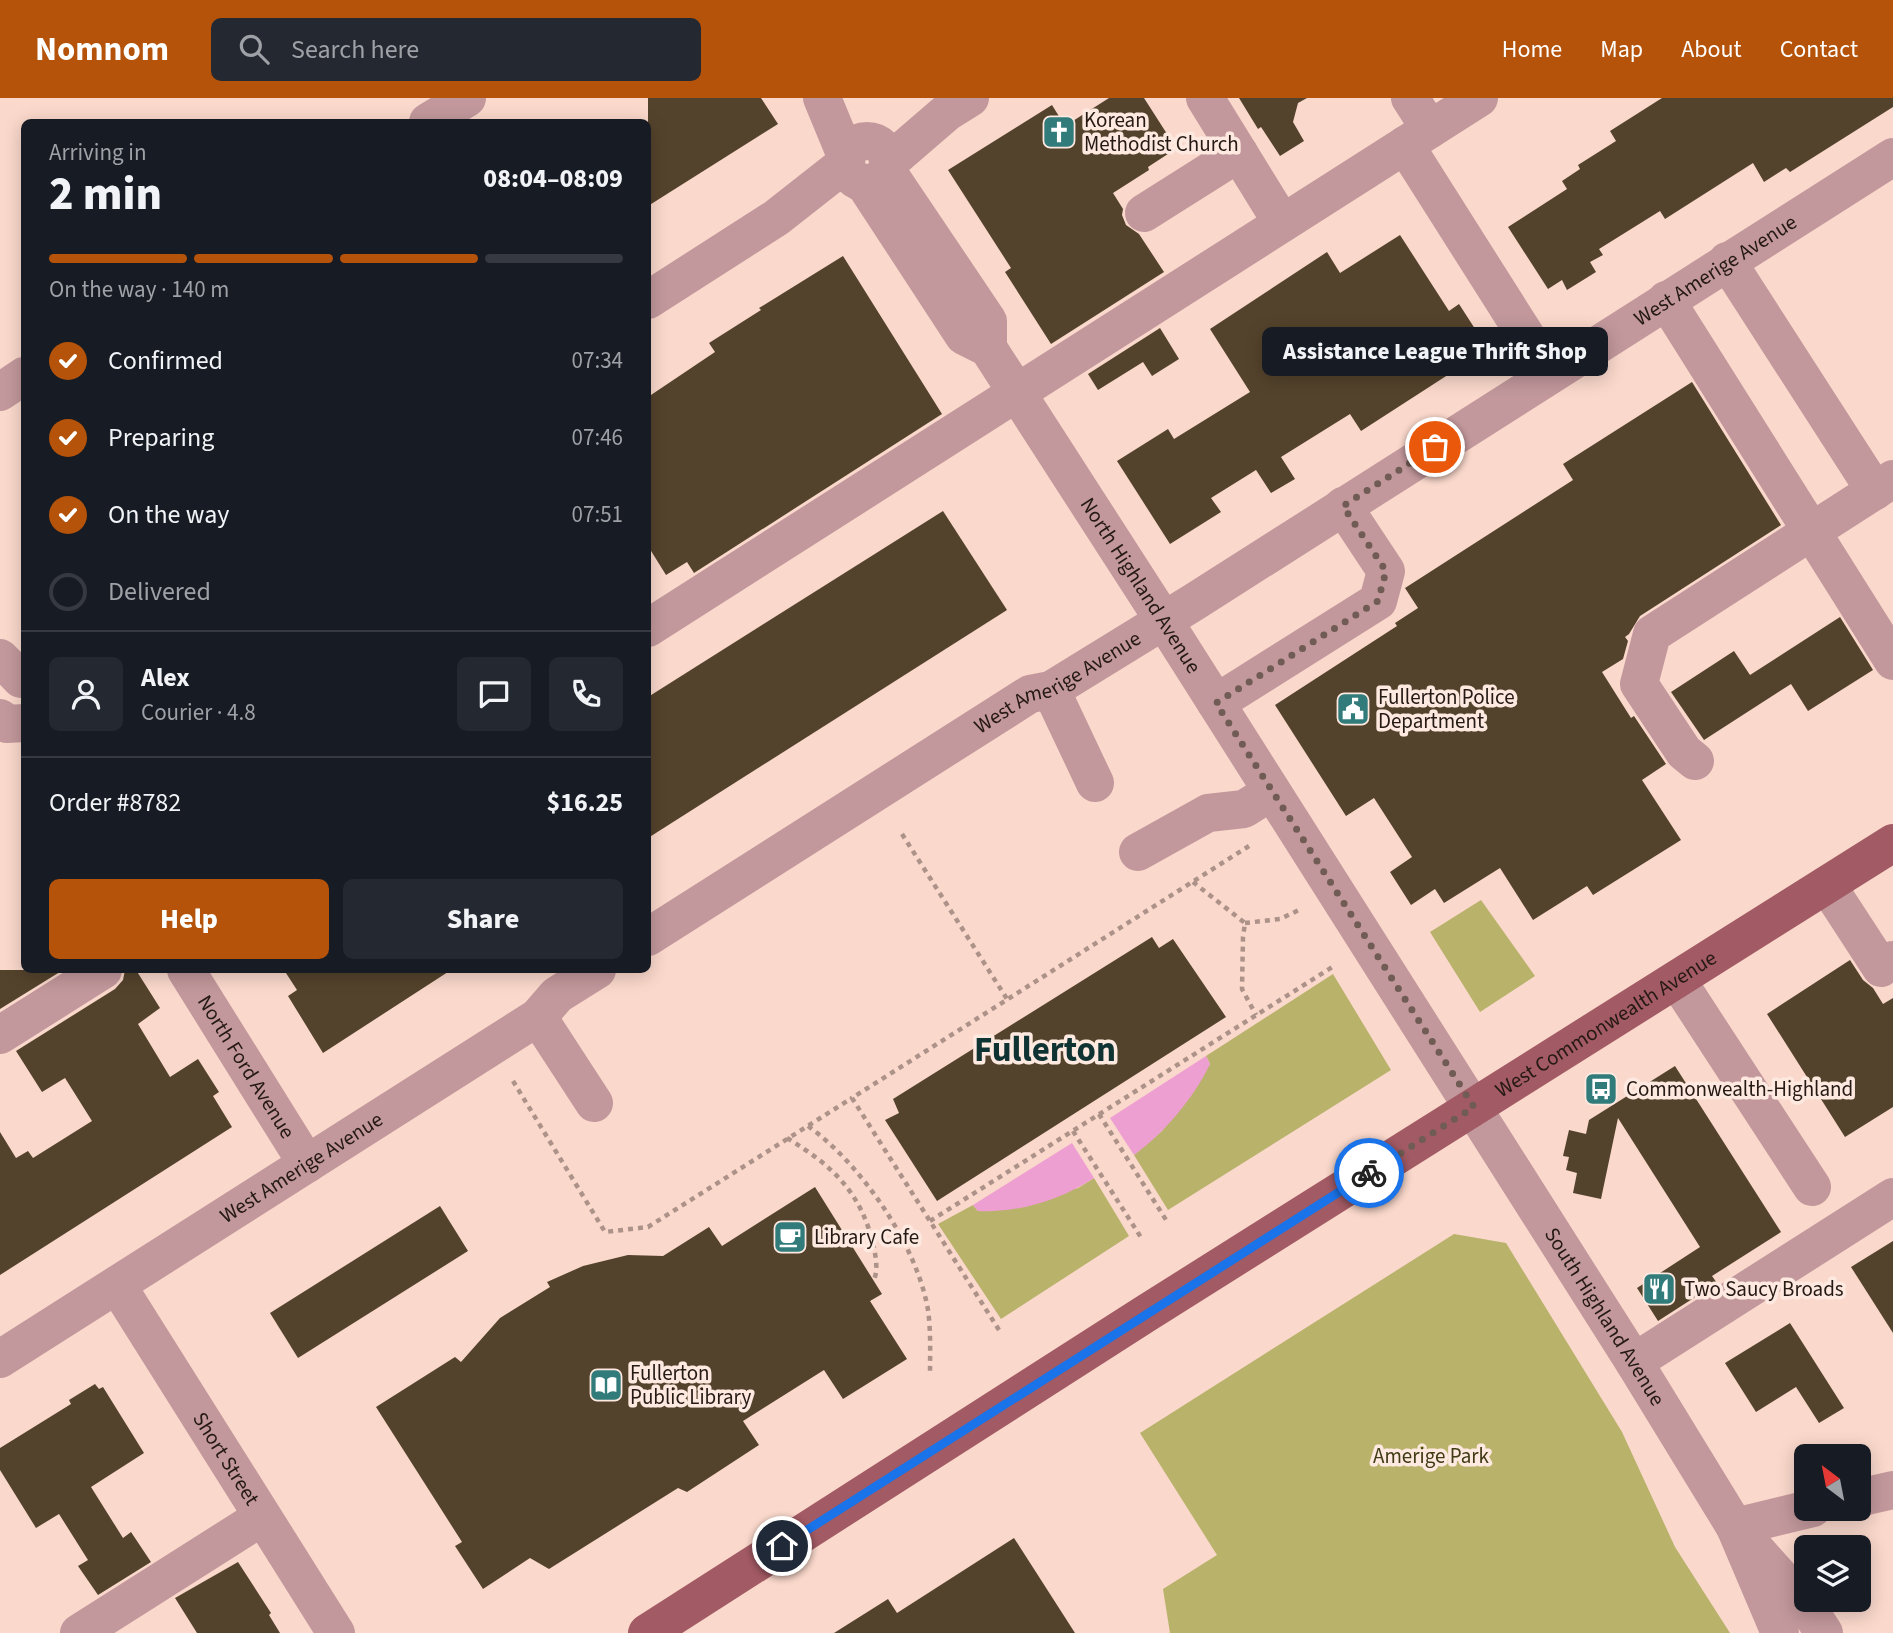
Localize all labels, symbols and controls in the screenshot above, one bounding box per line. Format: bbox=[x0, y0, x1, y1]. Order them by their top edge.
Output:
search box bbox=[211, 18, 701, 81]
text: Nomnom bbox=[35, 26, 169, 73]
icon: search bbox=[235, 30, 273, 68]
text: Search here bbox=[291, 31, 419, 68]
text: Home bbox=[1502, 32, 1562, 67]
text: Map bbox=[1600, 32, 1643, 67]
text: About bbox=[1681, 32, 1742, 67]
text: Contact bbox=[1780, 32, 1858, 67]
place label: Korean Methodist Church bbox=[1084, 105, 1239, 159]
church icon: Korean Methodist Church bbox=[1040, 113, 1078, 151]
text: Arriving in bbox=[49, 136, 147, 169]
text: 08:04–08:09 bbox=[483, 160, 623, 197]
text: 2 min bbox=[49, 162, 162, 227]
street label: West Amerige Avenue bbox=[1628, 207, 1803, 333]
text: On the way · 140 m bbox=[49, 273, 229, 306]
callout: Assistance League Thrift Shop bbox=[1262, 328, 1608, 377]
text: Assistance League Thrift Shop bbox=[1283, 335, 1587, 368]
icon: check bbox=[49, 342, 87, 380]
text: Confirmed bbox=[108, 342, 223, 379]
text: 07:34 bbox=[572, 344, 623, 377]
pin bbox=[1405, 417, 1465, 477]
icon: check bbox=[49, 419, 87, 457]
text: Preparing bbox=[108, 419, 214, 456]
text: 07:46 bbox=[572, 421, 623, 454]
icon: bag bbox=[1416, 428, 1454, 466]
street label: North Highland Avenue bbox=[1073, 491, 1209, 679]
icon: check bbox=[49, 496, 87, 534]
text: On the way bbox=[108, 496, 229, 533]
text: 07:51 bbox=[572, 498, 623, 531]
text: Delivered bbox=[108, 573, 211, 610]
street label: West Amerige Avenue bbox=[968, 623, 1147, 741]
button: person bbox=[49, 657, 123, 731]
button: chat bbox=[457, 657, 531, 731]
button: phone bbox=[549, 657, 623, 731]
text: Alex bbox=[141, 659, 190, 696]
place label: Fullerton Police Department bbox=[1378, 682, 1515, 736]
public building icon: Fullerton Police Department bbox=[1334, 690, 1372, 728]
text: Courier · 4.8 bbox=[141, 696, 256, 729]
text: Order #8782 bbox=[49, 784, 181, 821]
text: $16.25 bbox=[547, 784, 623, 821]
button: Help bbox=[49, 879, 329, 959]
button: Share bbox=[343, 879, 623, 959]
street label: West Commonwealth Avenue bbox=[1489, 943, 1722, 1105]
street label: North Ford Avenue bbox=[190, 989, 303, 1144]
district label: Fullerton bbox=[974, 1025, 1116, 1075]
bus stop icon: Commonwealth-Highland bbox=[1582, 1070, 1620, 1108]
place label: Commonwealth-Highland bbox=[1626, 1074, 1853, 1104]
street label: West Amerige Avenue bbox=[214, 1104, 389, 1231]
courier bbox=[1334, 1138, 1404, 1208]
icon: bike bbox=[1350, 1154, 1388, 1192]
cafe icon: Library Cafe bbox=[771, 1218, 809, 1256]
place label: Library Cafe bbox=[814, 1222, 919, 1252]
street label: South Highland Avenue bbox=[1537, 1222, 1672, 1412]
restaurant icon: Two Saucy Broads bbox=[1640, 1270, 1678, 1308]
place label: Two Saucy Broads bbox=[1684, 1274, 1844, 1304]
place label: Fullerton Public Library bbox=[630, 1358, 751, 1412]
library icon: Fullerton Public Library bbox=[587, 1366, 625, 1404]
street label: Short Street bbox=[185, 1406, 267, 1511]
park label: Amerige Park bbox=[1373, 1441, 1490, 1471]
north arrow bbox=[1794, 1444, 1871, 1521]
map controls bbox=[1794, 1444, 1871, 1612]
pin bbox=[752, 1516, 812, 1576]
icon: home bbox=[763, 1527, 801, 1565]
button: layers bbox=[1794, 1535, 1871, 1612]

